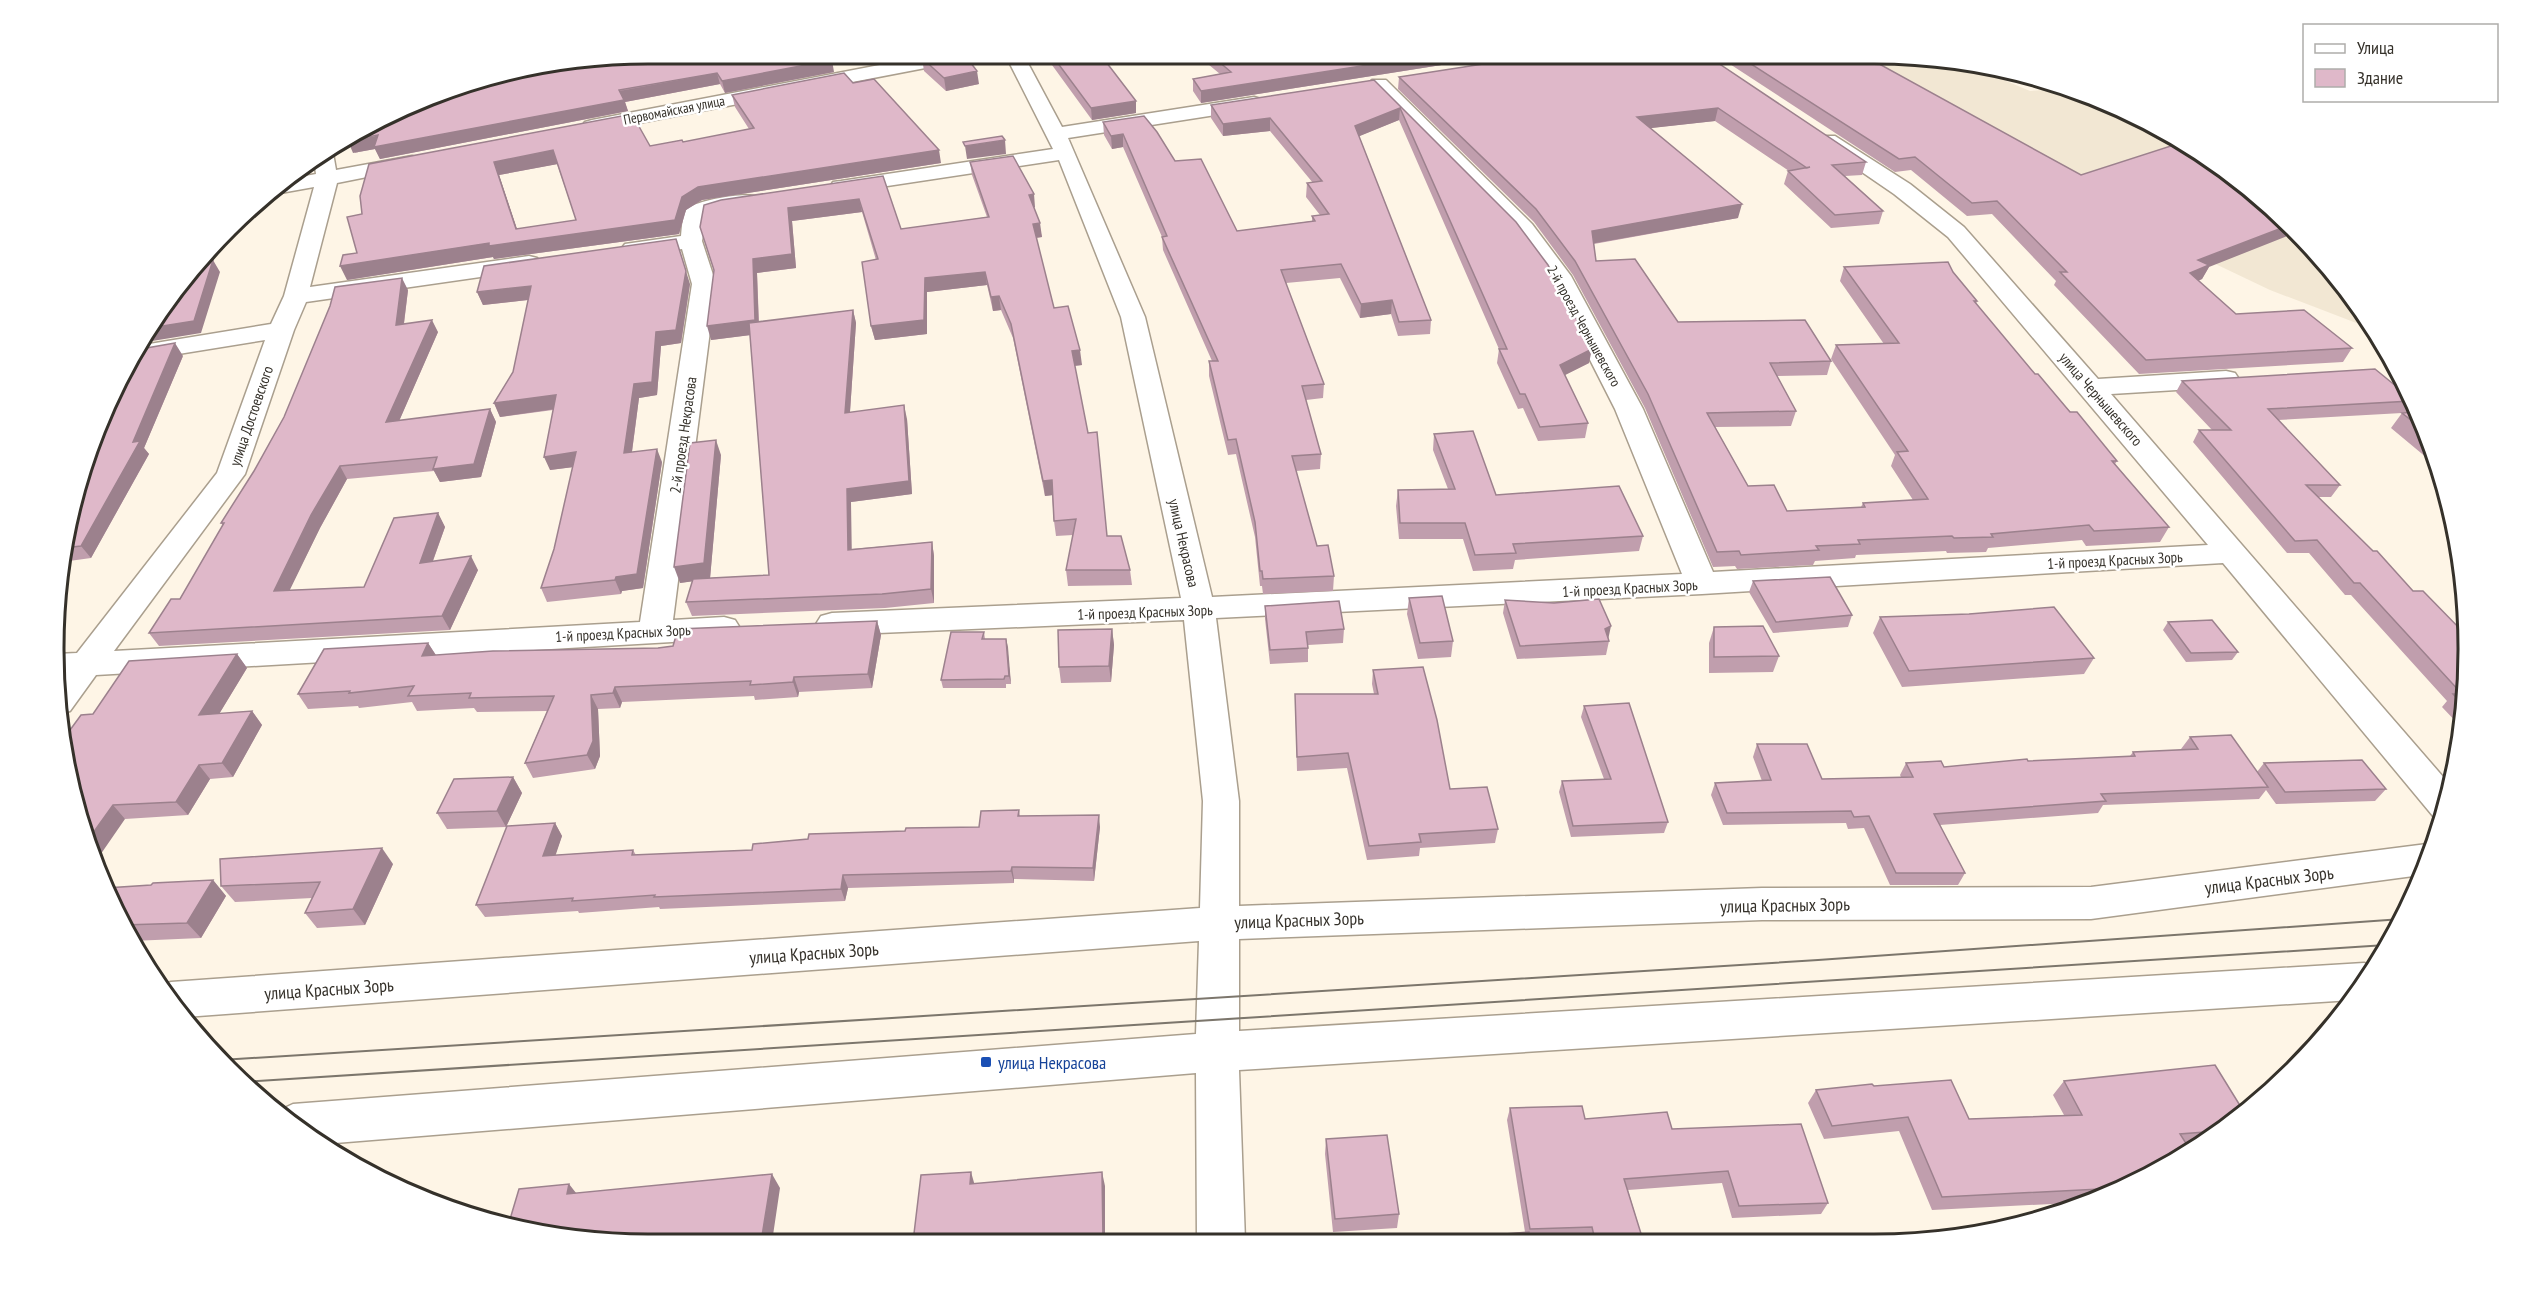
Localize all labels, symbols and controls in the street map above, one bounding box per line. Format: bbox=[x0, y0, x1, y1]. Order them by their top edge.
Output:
legend bbox=[2303, 24, 2498, 102]
text: Улица bbox=[2357, 36, 2394, 59]
text: Здание bbox=[2357, 66, 2403, 89]
street label: Первомайская улица bbox=[622, 91, 726, 129]
street label: 2-й проезд Чернышевского bbox=[1543, 262, 1625, 390]
street label: улица Чернышевского bbox=[2055, 348, 2147, 450]
street label: улица Достоевского bbox=[225, 363, 277, 469]
street label: 2-й проезд Некрасова bbox=[665, 375, 701, 495]
street label: улица Некрасова bbox=[1165, 497, 1203, 589]
street label: 1-й проезд Красных Зорь bbox=[2047, 547, 2184, 573]
street label: 1-й проезд Красных Зорь bbox=[1562, 575, 1699, 601]
street label: 1-й проезд Красных Зорь bbox=[1077, 600, 1213, 624]
street label: 1-й проезд Красных Зорь bbox=[555, 620, 692, 646]
street label: улица Красных Зорь bbox=[2203, 861, 2335, 899]
street label: улица Красных Зорь bbox=[1720, 892, 1850, 918]
street label: улица Красных Зорь bbox=[1234, 906, 1364, 934]
street label: улица Красных Зорь bbox=[749, 937, 880, 969]
street label: улица Красных Зорь bbox=[264, 973, 395, 1005]
place label: улица Некрасова bbox=[998, 1051, 1106, 1074]
marker: улица Некрасова bbox=[979, 1055, 993, 1069]

